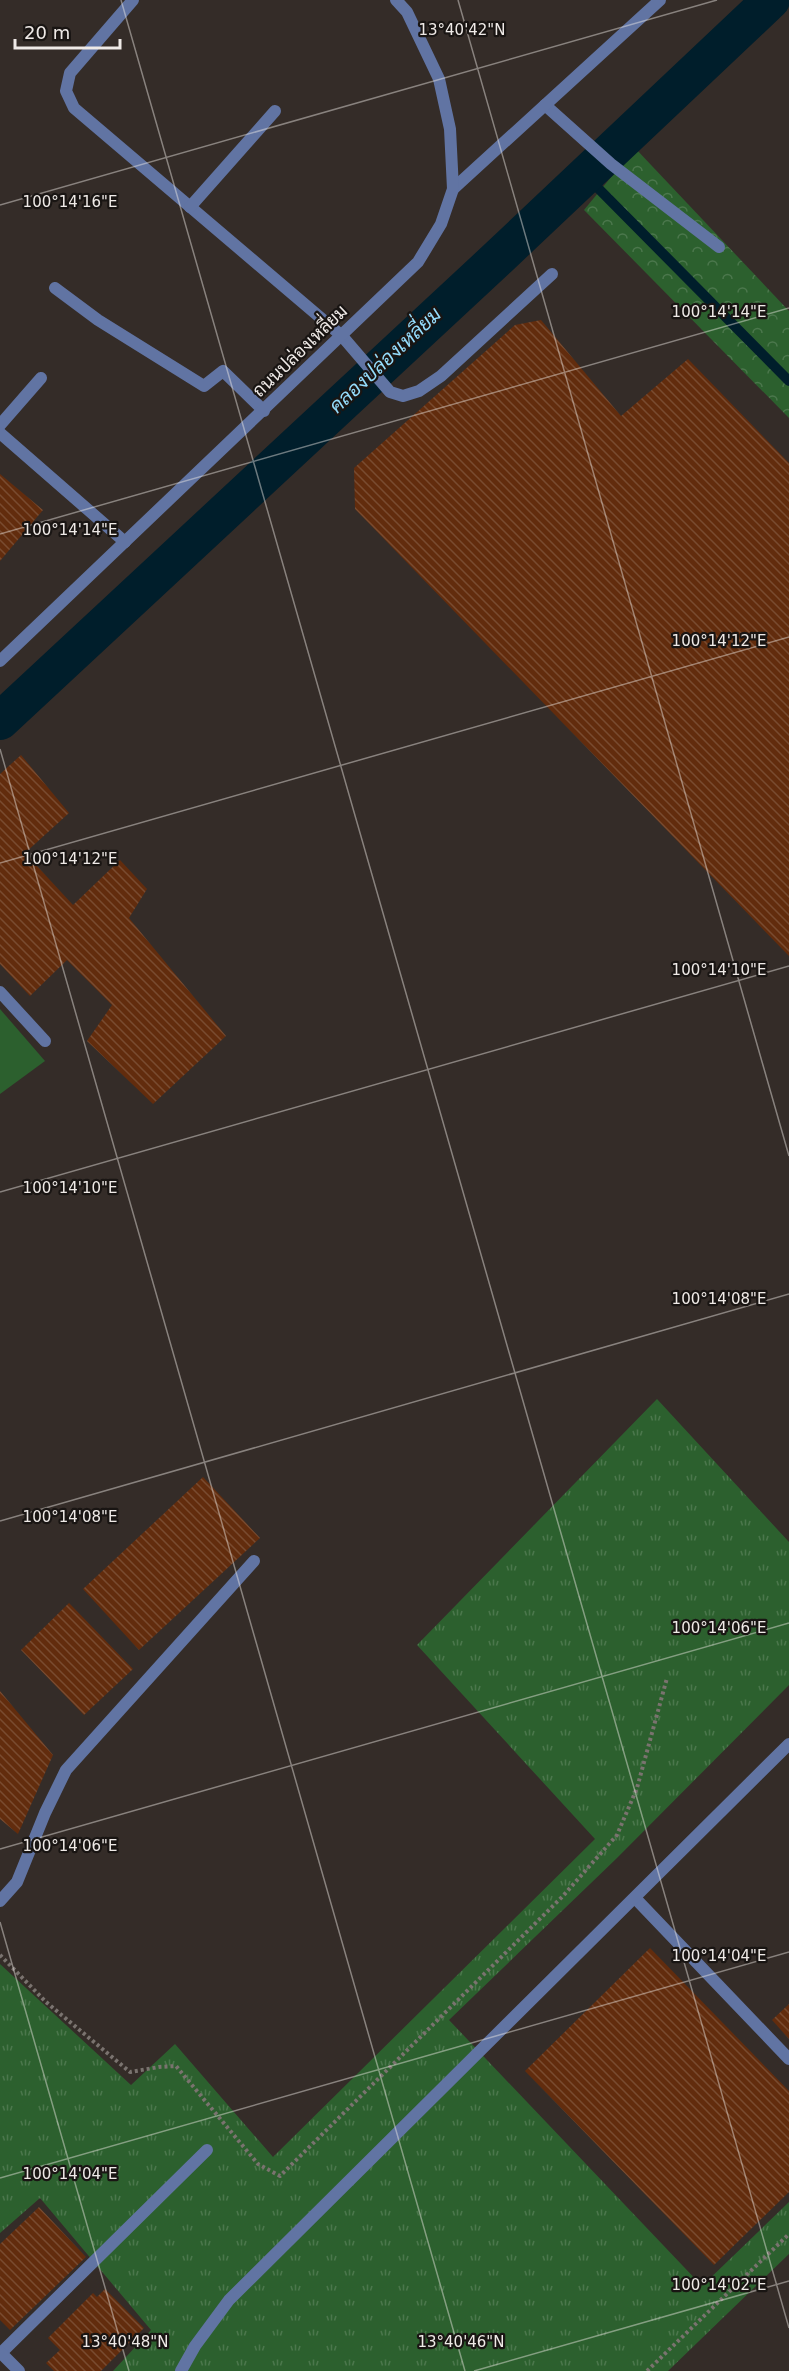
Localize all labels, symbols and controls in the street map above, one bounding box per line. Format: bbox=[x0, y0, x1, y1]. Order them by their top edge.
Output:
scale bar bbox=[15, 12, 120, 50]
text: 13°40'42"N bbox=[418, 21, 506, 39]
text: 20 m bbox=[24, 22, 70, 43]
text: 100°14'16"E bbox=[23, 193, 117, 211]
street label: ถนนปล่องเหลี่ยม bbox=[245, 297, 351, 401]
water label: คลองปล่องเหลี่ยม bbox=[321, 298, 446, 418]
text: 100°14'14"E bbox=[672, 303, 766, 321]
text: 100°14'14"E bbox=[23, 521, 117, 539]
text: 100°14'12"E bbox=[672, 632, 766, 650]
text: 100°14'12"E bbox=[23, 850, 117, 868]
text: 100°14'10"E bbox=[672, 961, 766, 979]
text: 100°14'10"E bbox=[23, 1179, 117, 1197]
text: 100°14'08"E bbox=[672, 1290, 766, 1308]
text: 100°14'08"E bbox=[23, 1508, 117, 1526]
text: 100°14'06"E bbox=[672, 1619, 766, 1637]
text: 100°14'06"E bbox=[23, 1837, 117, 1855]
text: 100°14'04"E bbox=[672, 1947, 766, 1965]
text: 100°14'04"E bbox=[23, 2165, 117, 2183]
text: 100°14'02"E bbox=[672, 2276, 766, 2294]
text: 13°40'48"N bbox=[81, 2333, 169, 2351]
text: 13°40'46"N bbox=[417, 2333, 505, 2351]

